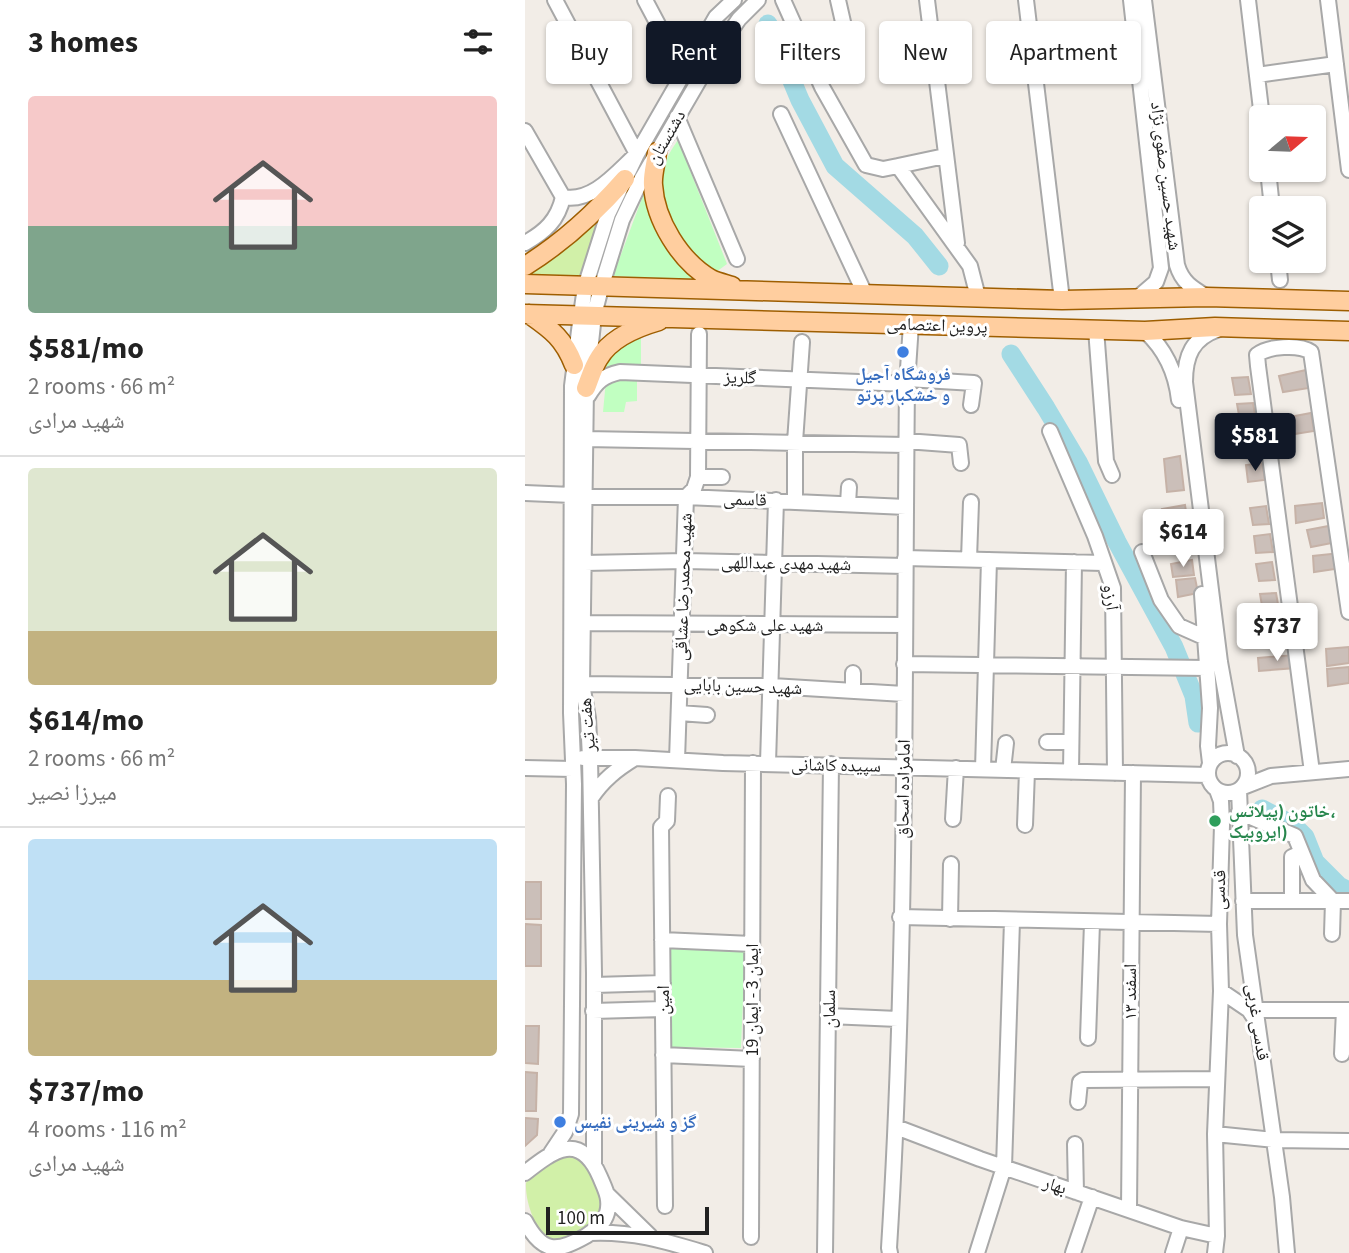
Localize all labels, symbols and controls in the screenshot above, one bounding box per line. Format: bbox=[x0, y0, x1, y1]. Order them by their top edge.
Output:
text: 3 homes bbox=[28, 21, 138, 64]
chip: Buy bbox=[546, 21, 632, 84]
chip: Rent bbox=[646, 21, 741, 84]
chip: Filters bbox=[755, 21, 865, 84]
chip: New bbox=[879, 21, 972, 84]
chip: Apartment bbox=[986, 21, 1141, 84]
icon: filters bbox=[459, 23, 497, 61]
street label: شهید حسین صفوی نژاد bbox=[1144, 100, 1187, 252]
street label: دشتستان bbox=[641, 105, 692, 169]
north arrow bbox=[1249, 105, 1327, 182]
map controls bbox=[1249, 105, 1326, 273]
icon: home bbox=[200, 142, 326, 268]
button: layers bbox=[1249, 196, 1326, 273]
street label: پروین اعتصامی bbox=[886, 311, 988, 340]
text: $581/mo bbox=[28, 327, 144, 370]
marker: فروشگاه آجیل و خشکبار پرتو bbox=[895, 344, 911, 360]
place label: فروشگاه آجیل و خشکبار پرتو bbox=[855, 362, 951, 408]
street label: گلریز bbox=[722, 364, 757, 391]
text: 2 rooms · 66 m² bbox=[28, 370, 175, 403]
text: شهید مرادی bbox=[28, 404, 125, 437]
pin: $581 bbox=[1214, 414, 1296, 473]
text: $581 bbox=[1231, 419, 1279, 452]
street label: قاسمی bbox=[723, 486, 767, 513]
pin: $614 bbox=[1142, 510, 1224, 569]
street label: شهید محمدرضا عشاقی bbox=[668, 513, 699, 662]
icon: home bbox=[200, 514, 326, 640]
text: $614 bbox=[1159, 515, 1207, 548]
street label: شهید مهدی عبداللهی bbox=[721, 550, 851, 577]
street label: آرزو bbox=[1096, 582, 1125, 612]
pin: $737 bbox=[1236, 604, 1318, 663]
text: $737 bbox=[1253, 609, 1301, 642]
street label: شهید علی شکوهی bbox=[707, 613, 823, 638]
street label: شهید حسین بابایی bbox=[683, 672, 803, 701]
street label: هفت تیر bbox=[573, 697, 602, 754]
text: $614/mo bbox=[28, 699, 144, 742]
street label: امامزاده اسحاق bbox=[890, 739, 917, 839]
text: 2 rooms · 66 m² bbox=[28, 742, 175, 775]
street label: سپیده کاشانی bbox=[791, 752, 881, 779]
text: میرزا نصیر bbox=[28, 776, 117, 809]
place label: خاتون (پیلاتس، ایروبیک) bbox=[1229, 799, 1335, 845]
marker: خاتون (پیلاتس، ایروبیک) bbox=[1207, 813, 1223, 829]
street label: قدسی bbox=[1207, 870, 1232, 910]
icon: home bbox=[200, 885, 326, 1011]
street label: ایمان 3 - ایمان 19 bbox=[740, 944, 765, 1056]
street label: اسفند ۱۳ bbox=[1118, 964, 1143, 1020]
street label: قدسی غربی bbox=[1240, 982, 1275, 1062]
street label: امین bbox=[651, 985, 676, 1015]
street label: سلمان bbox=[817, 990, 842, 1028]
text: $737/mo bbox=[28, 1070, 144, 1113]
place label: گز و شیرینی نفیس bbox=[574, 1110, 696, 1135]
text: 4 rooms · 116 m² bbox=[28, 1113, 187, 1146]
marker: گز و شیرینی نفیس bbox=[552, 1114, 568, 1130]
text: شهید مرادی bbox=[28, 1147, 125, 1180]
street label: بهار bbox=[1039, 1170, 1070, 1201]
scale bar bbox=[546, 1204, 709, 1236]
text: 100 m bbox=[557, 1205, 605, 1232]

